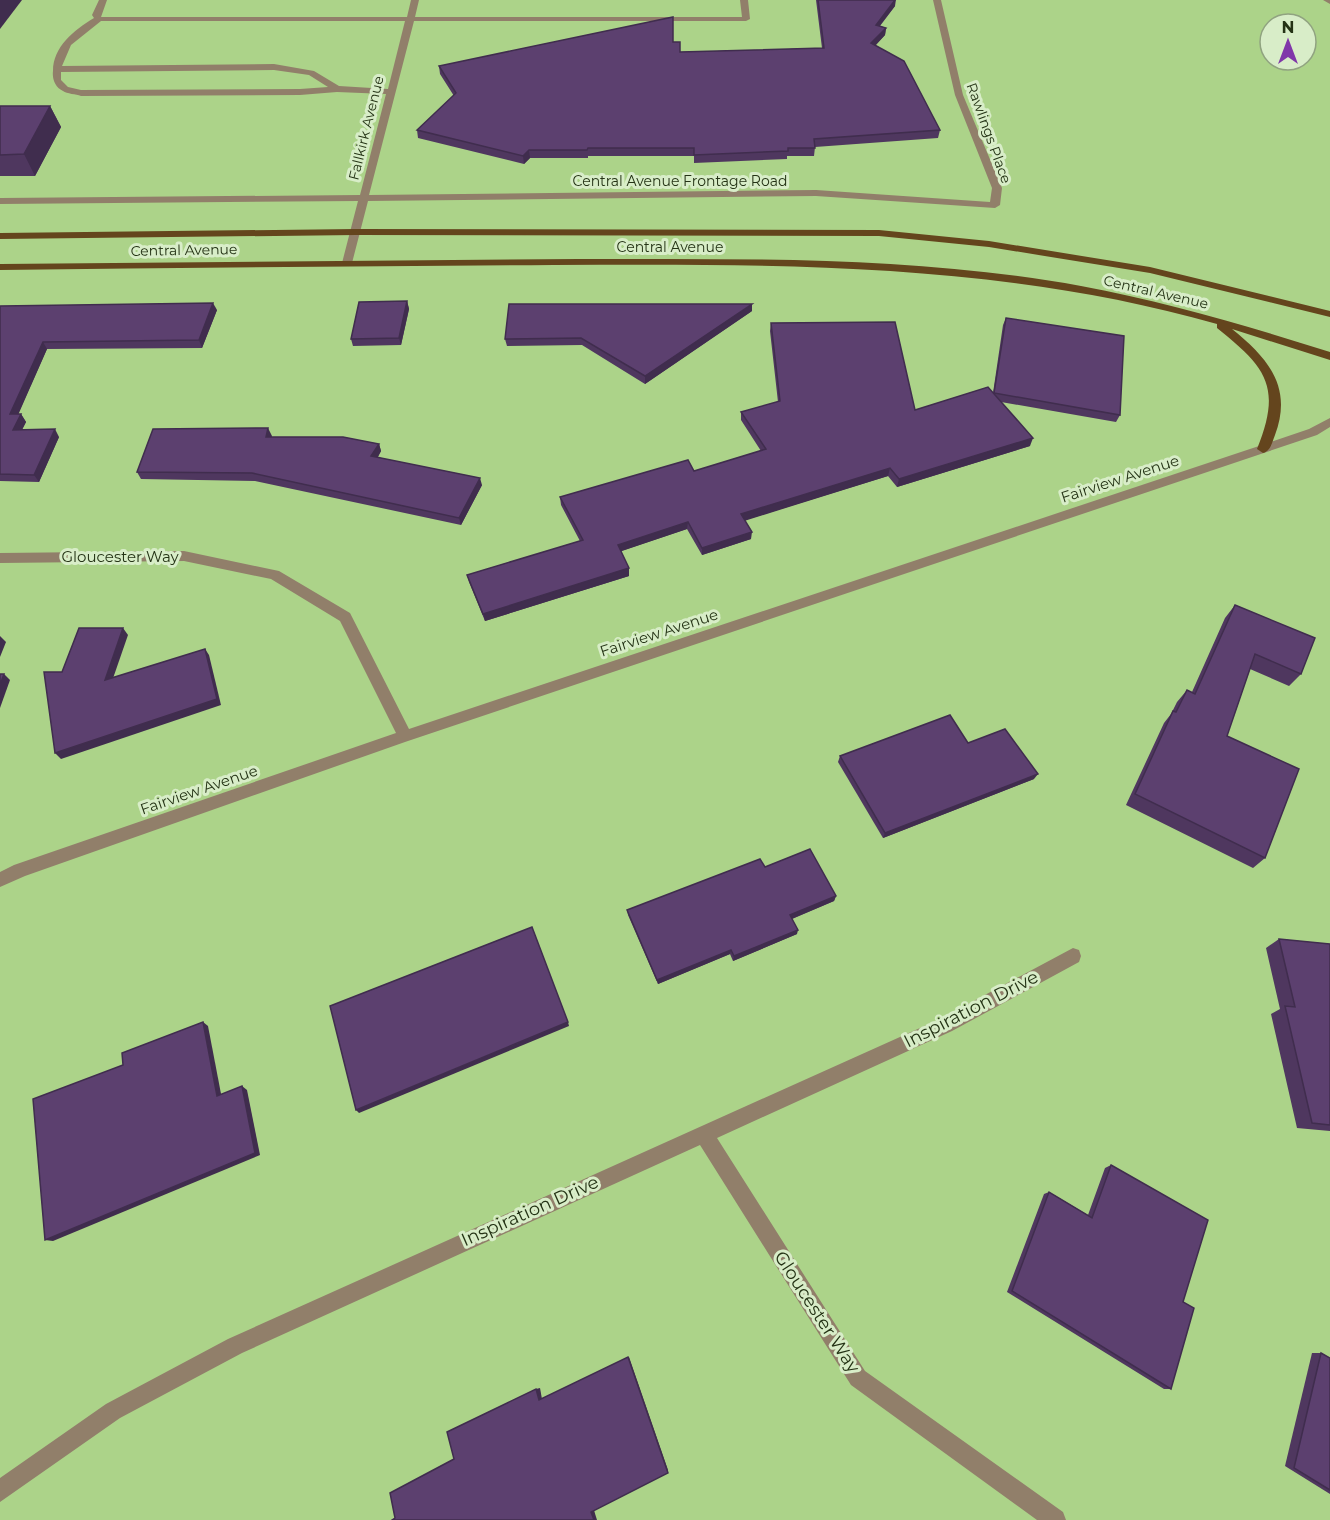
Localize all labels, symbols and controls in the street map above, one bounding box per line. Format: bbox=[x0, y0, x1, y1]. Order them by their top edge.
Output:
north arrow bbox=[1258, 12, 1318, 72]
text: N bbox=[1282, 18, 1294, 37]
street label: Fallkirk Avenue bbox=[344, 74, 388, 182]
street label: Rawlings Place bbox=[962, 80, 1016, 186]
street label: Central Avenue Frontage Road bbox=[573, 172, 787, 190]
street label: Central Avenue bbox=[617, 238, 723, 256]
street label: Central Avenue bbox=[130, 240, 238, 260]
street label: Central Avenue bbox=[1102, 271, 1210, 313]
street label: Fairview Avenue bbox=[1058, 450, 1181, 507]
street label: Gloucester Way bbox=[61, 547, 179, 566]
street label: Fairview Avenue bbox=[597, 604, 720, 661]
street label: Fairview Avenue bbox=[138, 761, 260, 819]
street label: Inspiration Drive bbox=[900, 966, 1042, 1052]
street label: Inspiration Drive bbox=[458, 1171, 602, 1251]
street label: Gloucester Way bbox=[769, 1247, 865, 1377]

